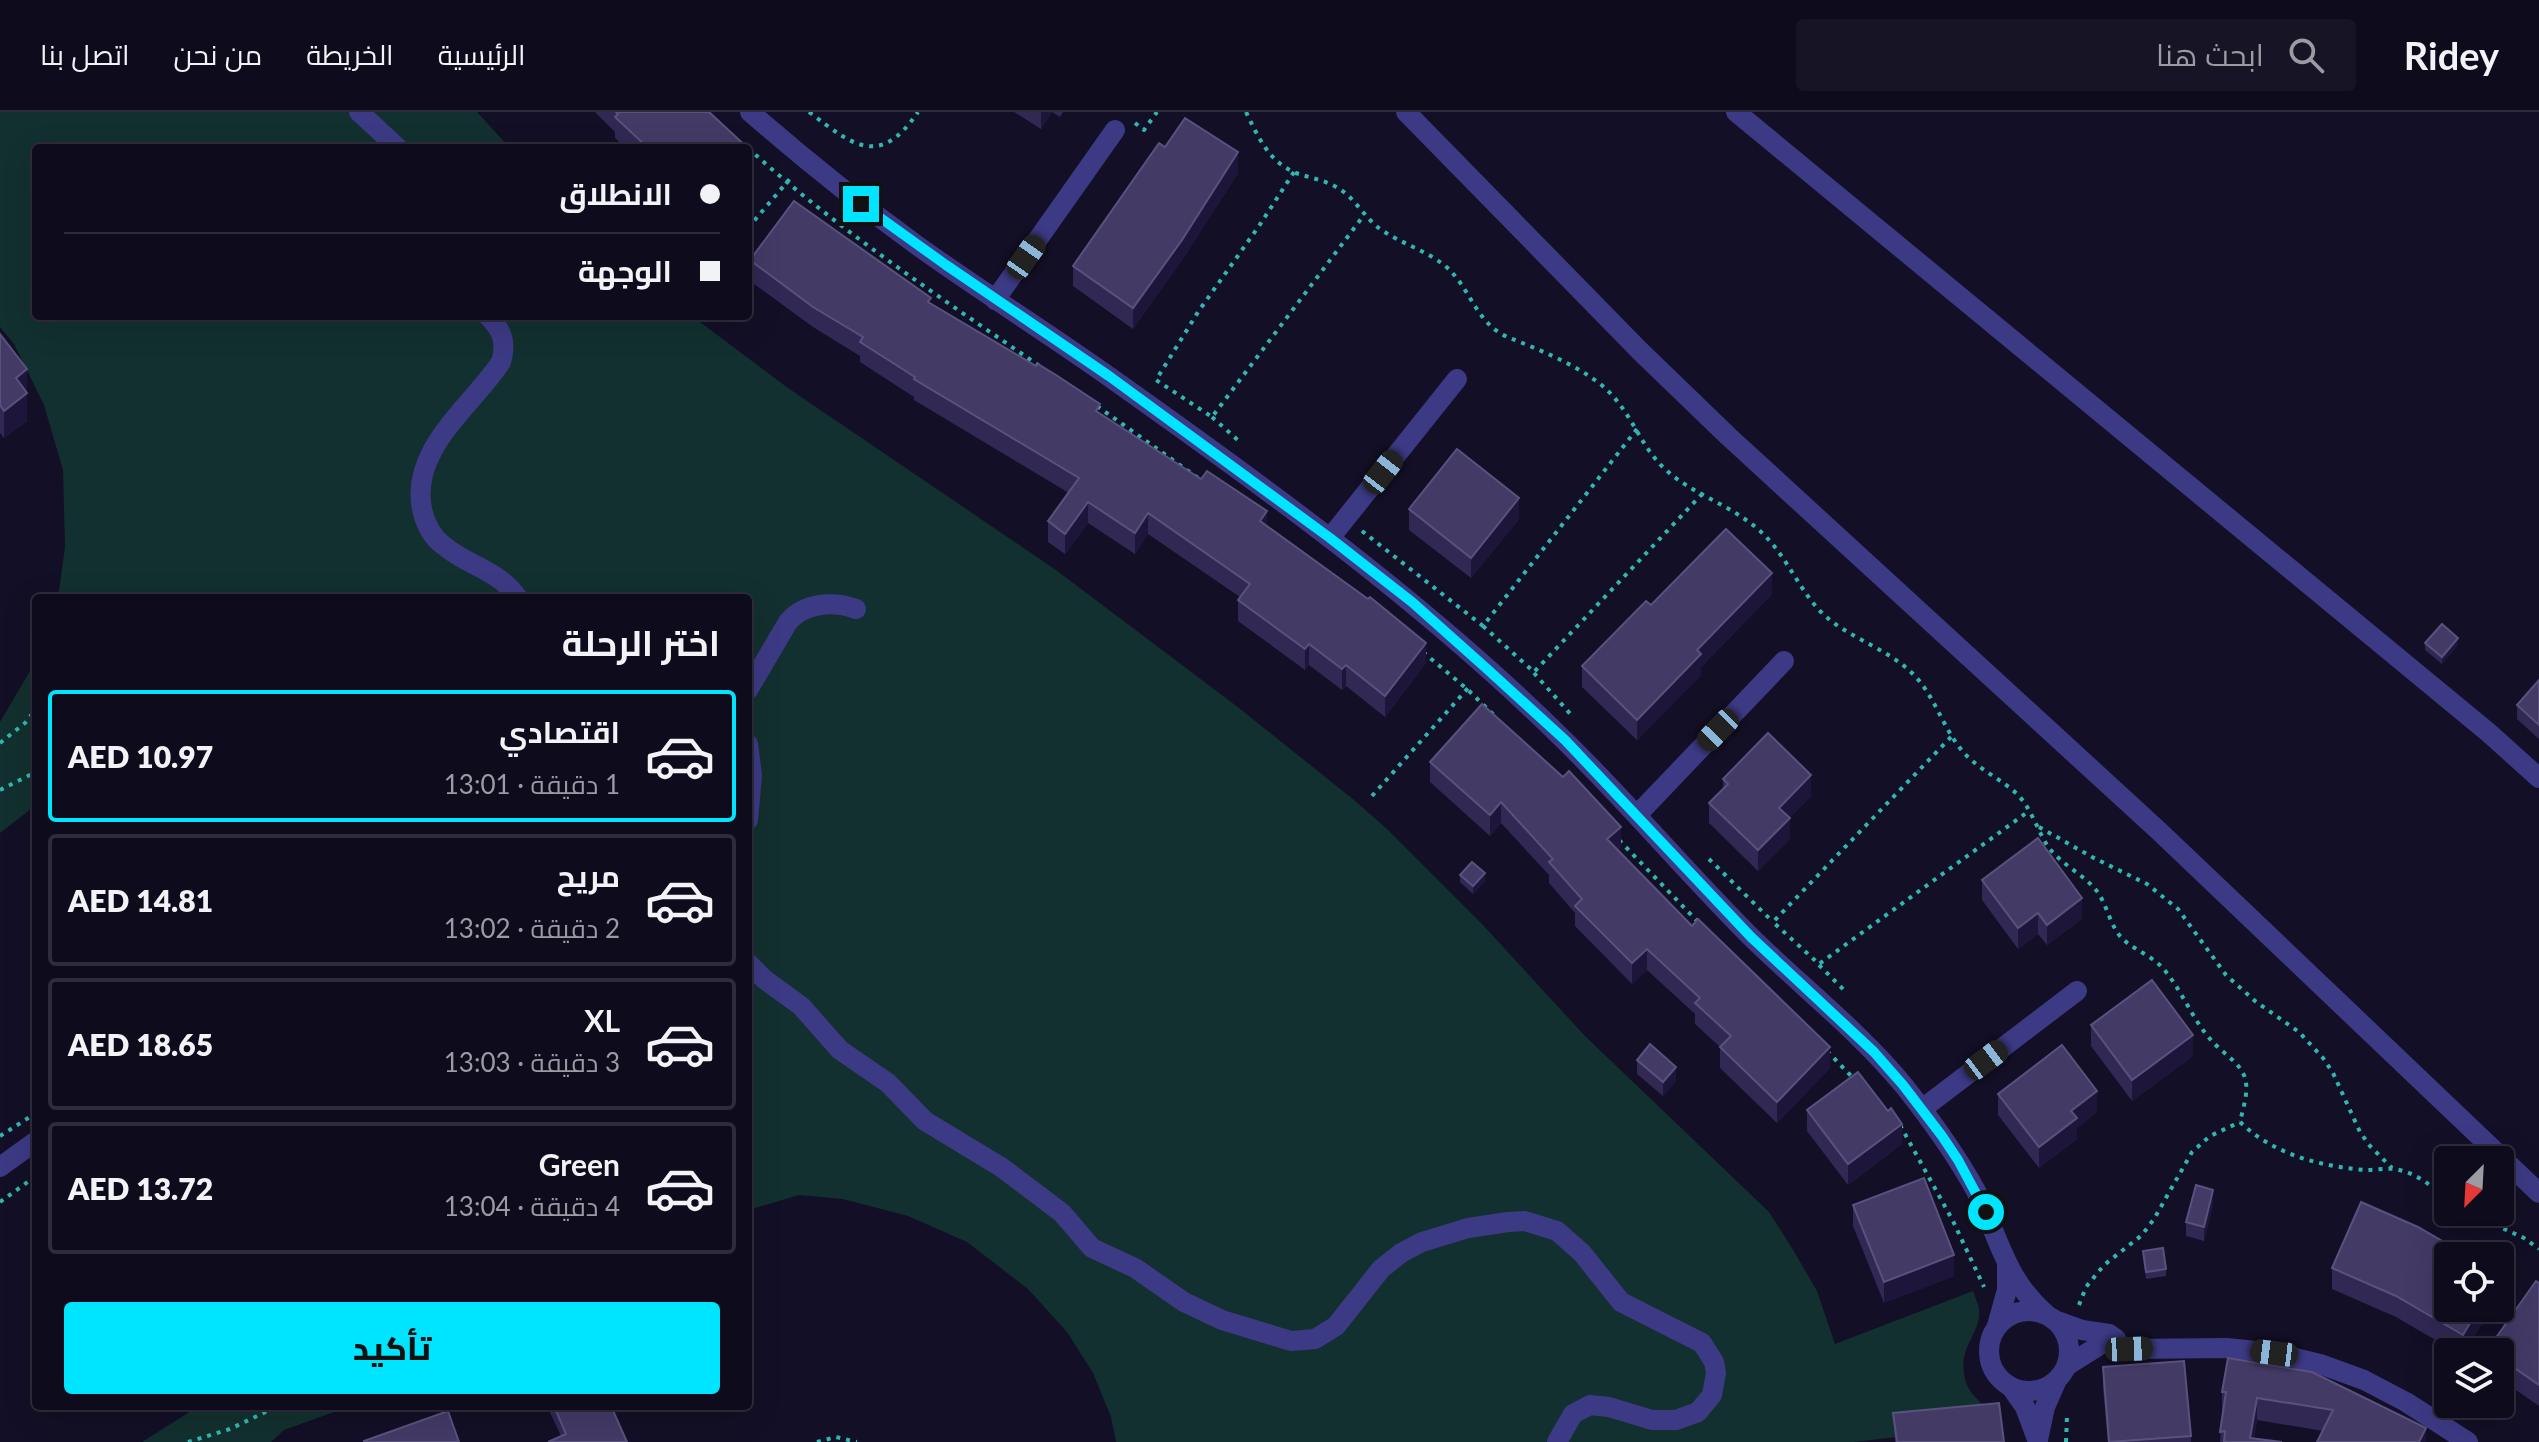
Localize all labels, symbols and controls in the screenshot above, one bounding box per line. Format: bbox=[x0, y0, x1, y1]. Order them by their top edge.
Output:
search box bbox=[1796, 19, 2356, 91]
text: Ridey bbox=[2404, 32, 2499, 78]
icon: search bbox=[2284, 33, 2328, 77]
text: ابحث هنا bbox=[2156, 36, 2264, 72]
text: اتصل بنا bbox=[40, 37, 130, 71]
text: من نحن bbox=[174, 37, 262, 71]
text: الخريطة bbox=[306, 37, 394, 71]
text: الرئيسية bbox=[438, 37, 526, 71]
text: الانطلاق bbox=[559, 175, 672, 211]
route end bbox=[843, 186, 879, 222]
car bbox=[1002, 230, 1050, 284]
text: الوجهة bbox=[578, 252, 672, 288]
car bbox=[1359, 446, 1407, 498]
text: اختر الرحلة bbox=[562, 620, 720, 664]
car bbox=[1693, 704, 1743, 756]
text: اقتصادي bbox=[499, 713, 620, 749]
icon: car bbox=[644, 720, 716, 792]
text: AED 10.97 bbox=[68, 738, 213, 774]
text: 1 دقيقة · 13:01 bbox=[444, 768, 620, 800]
text: مريح bbox=[557, 857, 620, 893]
icon: car bbox=[644, 864, 716, 936]
text: AED 14.81 bbox=[68, 882, 213, 918]
text: 2 دقيقة · 13:02 bbox=[444, 912, 620, 944]
text: XL bbox=[584, 1002, 620, 1038]
icon: car bbox=[644, 1008, 716, 1080]
text: AED 18.65 bbox=[68, 1026, 213, 1062]
car bbox=[1960, 1036, 2012, 1084]
text: 3 دقيقة · 13:03 bbox=[444, 1046, 620, 1078]
text: Green bbox=[539, 1146, 620, 1182]
north arrow bbox=[2434, 1146, 2514, 1226]
map controls bbox=[2434, 1146, 2514, 1418]
icon: car bbox=[644, 1152, 716, 1224]
text: AED 13.72 bbox=[68, 1170, 213, 1206]
text: 4 دقيقة · 13:04 bbox=[444, 1190, 620, 1222]
route start bbox=[1968, 1194, 2004, 1230]
button: locate bbox=[2434, 1242, 2514, 1322]
button: تأكيد bbox=[64, 1302, 720, 1394]
car bbox=[2105, 1336, 2153, 1362]
car bbox=[2249, 1338, 2299, 1368]
button: layers bbox=[2434, 1338, 2514, 1418]

